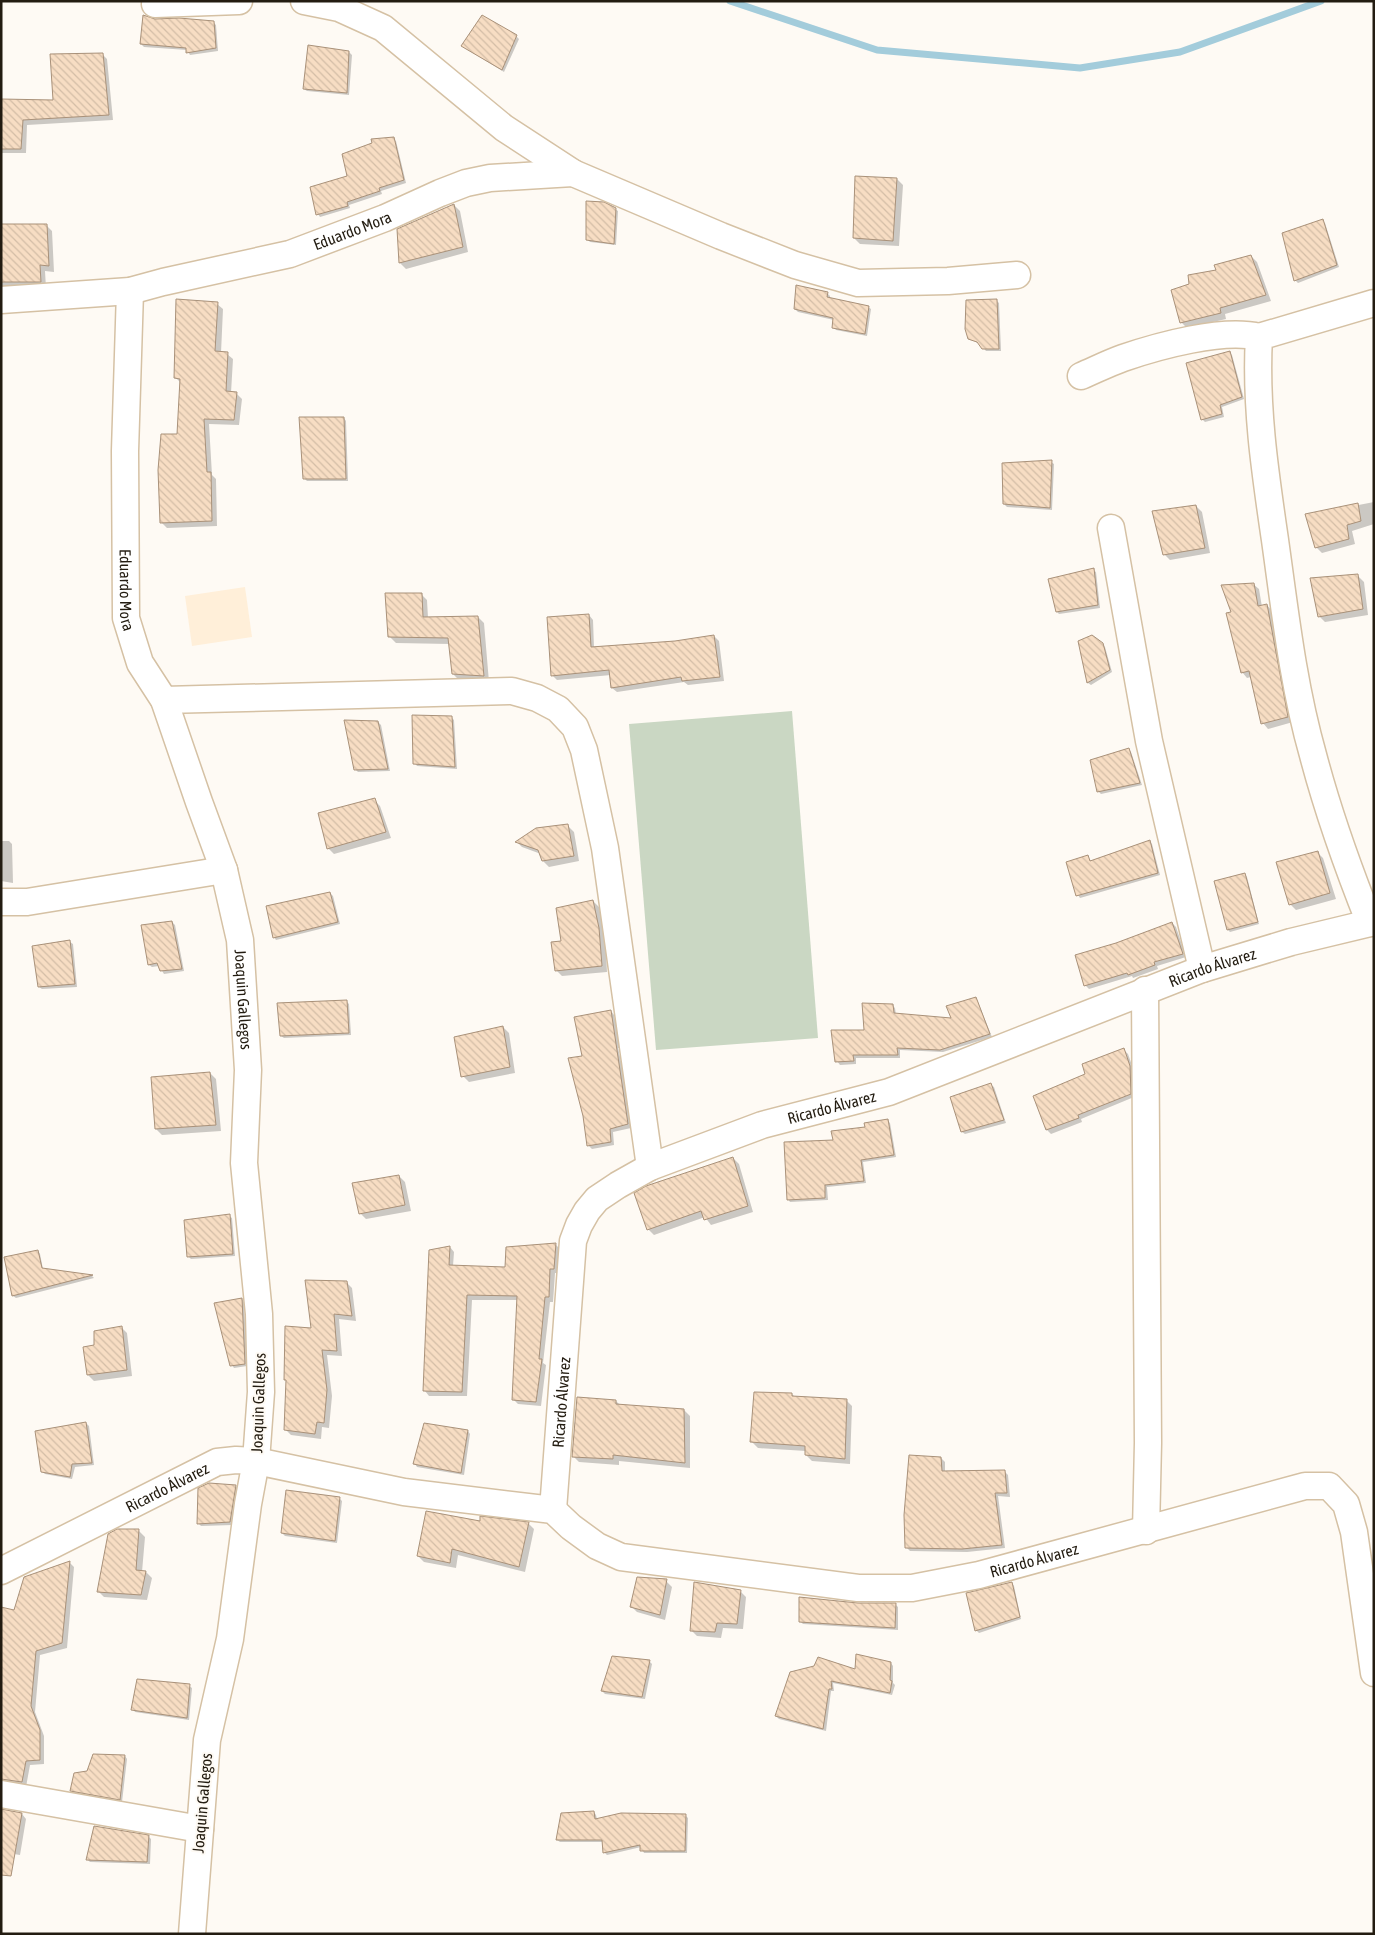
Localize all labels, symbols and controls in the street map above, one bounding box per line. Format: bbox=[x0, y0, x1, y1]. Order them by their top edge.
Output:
street label: Eduardo Mora bbox=[311, 207, 394, 253]
street label: Eduardo Mora bbox=[117, 549, 138, 633]
street label: Ricardo Álvarez bbox=[1166, 944, 1258, 990]
street label: Joaquin Gallegos bbox=[232, 949, 256, 1050]
street label: Ricardo Álvarez bbox=[785, 1087, 878, 1127]
street label: Joaquin Gallegos bbox=[247, 1352, 270, 1453]
street label: Ricardo Álvarez bbox=[549, 1356, 573, 1448]
street label: Ricardo Álvarez bbox=[122, 1459, 212, 1516]
street label: Ricardo Álvarez bbox=[988, 1539, 1080, 1581]
street label: Joaquin Gallegos bbox=[189, 1752, 216, 1854]

